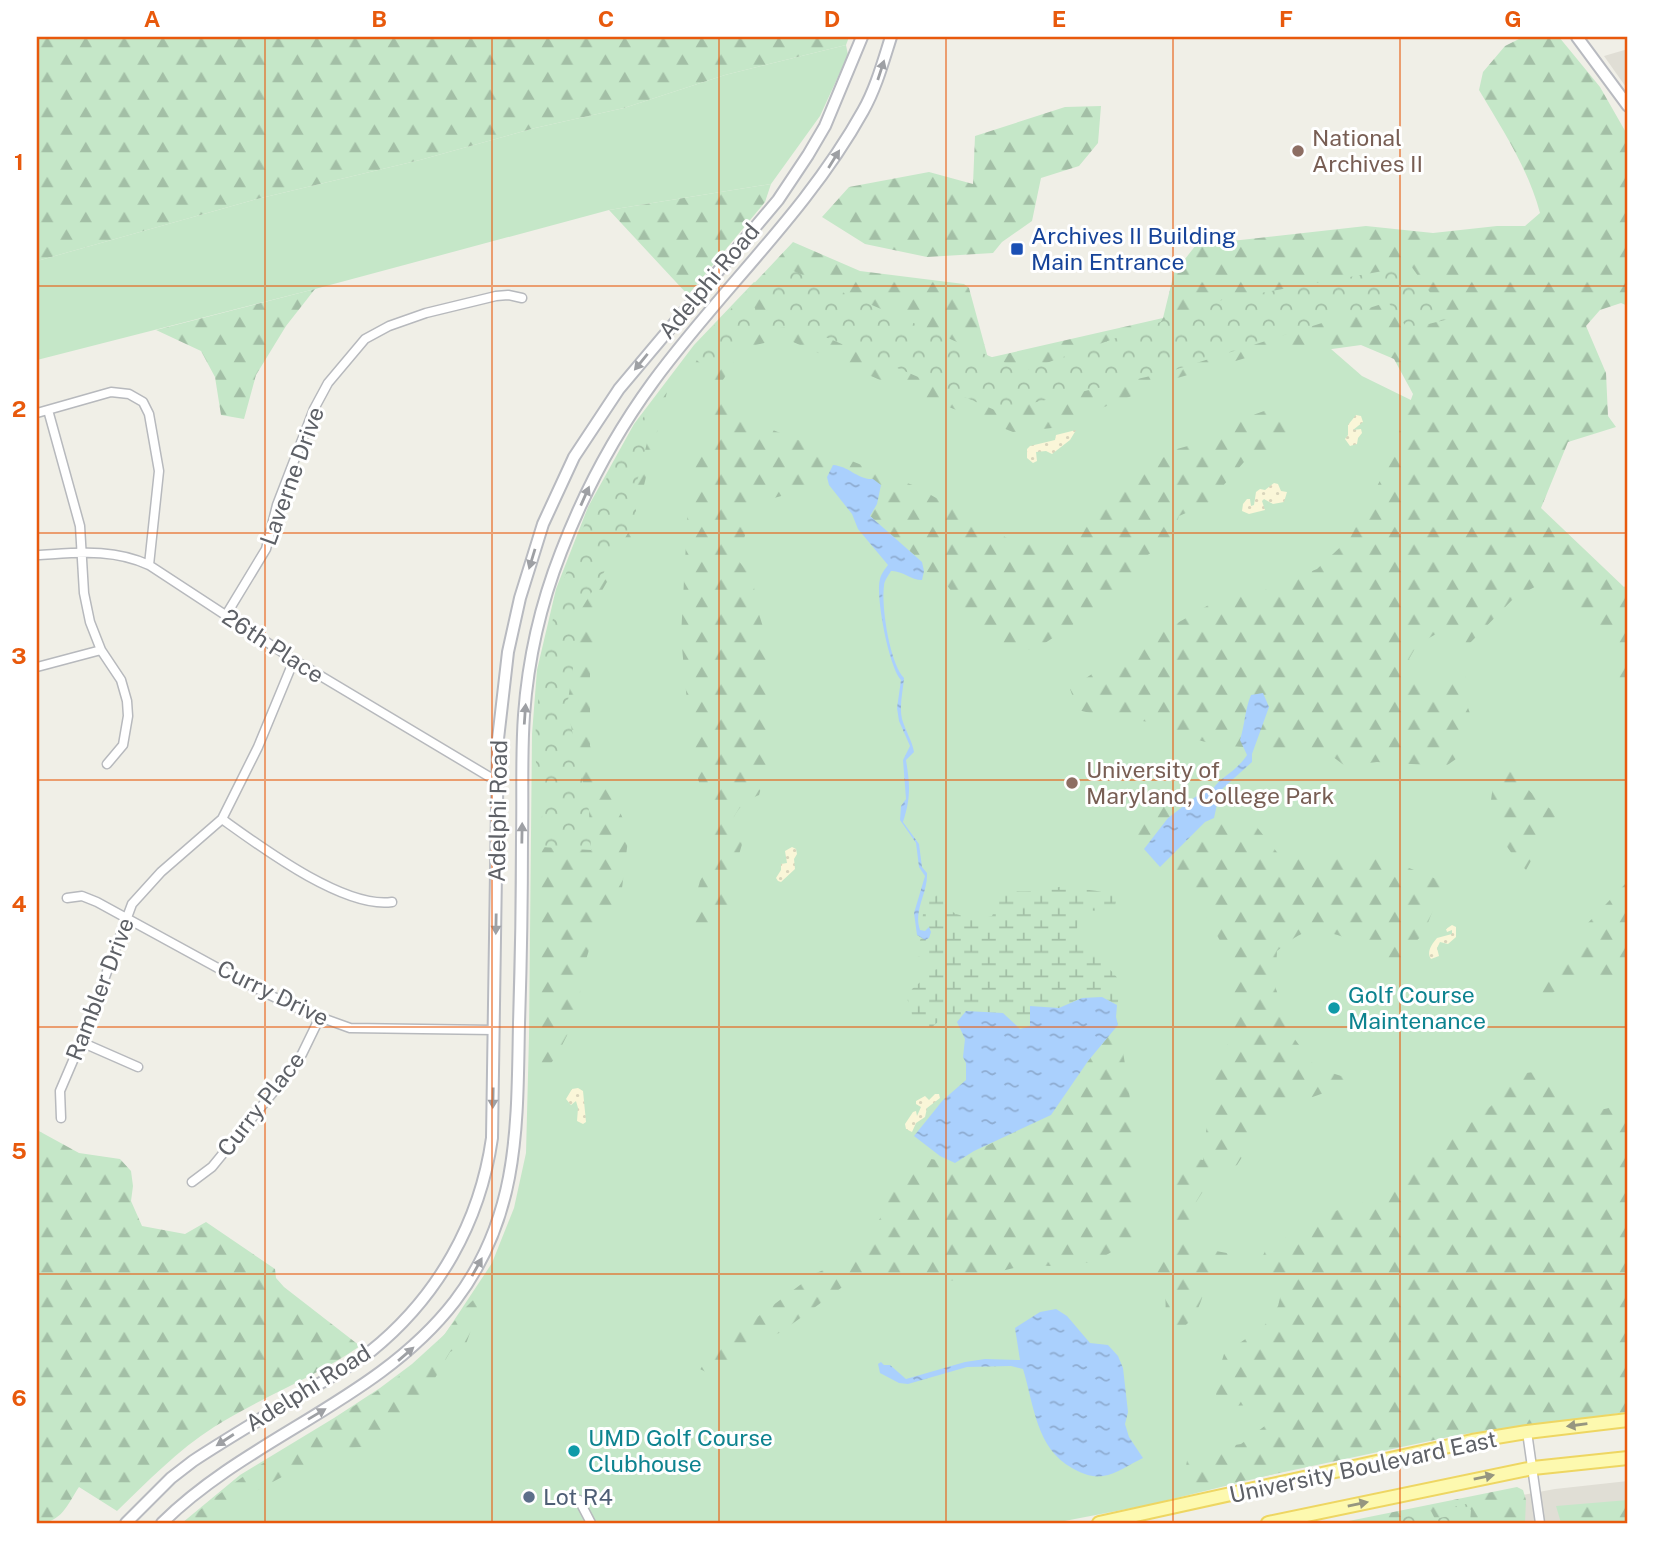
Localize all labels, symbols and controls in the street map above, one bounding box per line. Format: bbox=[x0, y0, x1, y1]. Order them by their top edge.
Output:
text: A bbox=[144, 5, 161, 32]
text: B bbox=[371, 5, 387, 32]
text: C bbox=[598, 5, 614, 32]
text: D bbox=[824, 5, 840, 32]
text: E bbox=[1052, 5, 1066, 32]
text: F bbox=[1279, 5, 1293, 32]
text: G bbox=[1504, 5, 1522, 32]
one-way arrow bbox=[876, 59, 886, 80]
place label: National Archives II bbox=[1312, 124, 1423, 177]
marker: National Archives II bbox=[1290, 143, 1306, 159]
text: 1 bbox=[14, 148, 24, 175]
one-way arrow bbox=[828, 150, 841, 169]
street label: Adelphi Road bbox=[653, 217, 765, 344]
place label: Archives II Building Main Entrance bbox=[1031, 222, 1236, 275]
marker: Archives II Building Main Entrance bbox=[1009, 241, 1025, 257]
one-way arrow bbox=[634, 353, 649, 370]
text: 2 bbox=[12, 395, 26, 422]
street label: Laverne Drive bbox=[254, 403, 329, 549]
one-way arrow bbox=[579, 486, 591, 506]
one-way arrow bbox=[526, 549, 537, 570]
street label: 26th Place bbox=[217, 603, 329, 688]
text: 3 bbox=[11, 642, 27, 669]
one-way arrow bbox=[520, 703, 531, 725]
street label: Adelphi Road bbox=[483, 740, 512, 882]
place label: University of Maryland, College Park bbox=[1086, 756, 1334, 809]
marker: University of Maryland, College Park bbox=[1064, 775, 1080, 791]
one-way arrow bbox=[516, 822, 528, 844]
text: 4 bbox=[11, 890, 27, 917]
one-way arrow bbox=[490, 913, 502, 935]
street label: Rambler Drive bbox=[60, 914, 139, 1064]
street label: Curry Drive bbox=[213, 954, 333, 1031]
place label: Golf Course Maintenance bbox=[1348, 981, 1486, 1034]
marker: Golf Course Maintenance bbox=[1326, 1000, 1342, 1016]
street label: Curry Place bbox=[211, 1046, 310, 1161]
one-way arrow bbox=[487, 1088, 498, 1110]
text: 5 bbox=[11, 1137, 27, 1164]
one-way arrow bbox=[471, 1257, 482, 1277]
street label: Adelphi Road bbox=[240, 1338, 375, 1437]
one-way arrow bbox=[397, 1346, 415, 1362]
text: 6 bbox=[11, 1384, 27, 1411]
one-way arrow bbox=[308, 1408, 327, 1420]
one-way arrow bbox=[1566, 1420, 1588, 1431]
place label: UMD Golf Course Clubhouse bbox=[588, 1424, 773, 1477]
street label: University Boulevard East bbox=[1227, 1425, 1499, 1508]
one-way arrow bbox=[215, 1434, 235, 1447]
marker: UMD Golf Course Clubhouse bbox=[566, 1443, 582, 1459]
one-way arrow bbox=[1473, 1472, 1495, 1483]
place label: Lot R4 bbox=[543, 1483, 613, 1510]
marker: Lot R4 bbox=[521, 1489, 537, 1505]
one-way arrow bbox=[1347, 1498, 1369, 1509]

